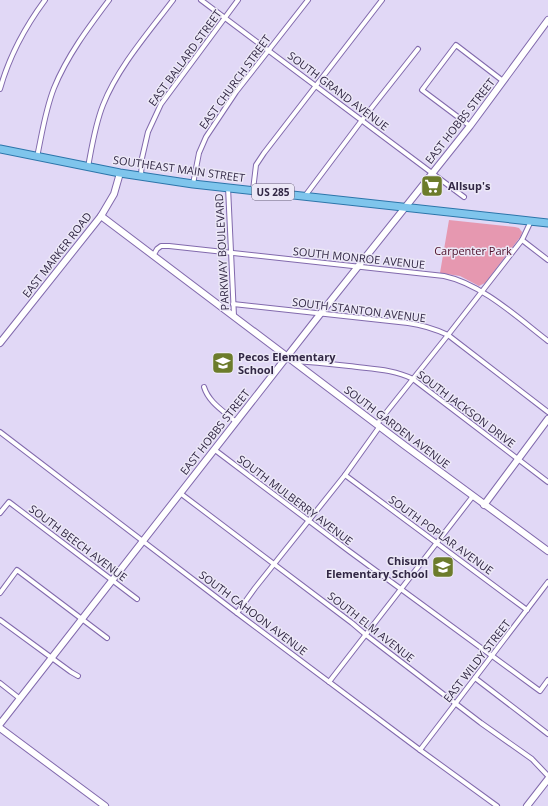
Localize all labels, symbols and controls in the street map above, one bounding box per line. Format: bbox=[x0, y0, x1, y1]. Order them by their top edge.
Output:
street label: EAST BALLARD STREET bbox=[145, 7, 225, 109]
street label: EAST CHURCH STREET bbox=[195, 32, 274, 132]
street label: SOUTH GRAND AVENUE bbox=[285, 48, 392, 133]
street label: EAST HOBBS STREET bbox=[421, 75, 498, 167]
street label: SOUTHEAST MAIN STREET bbox=[112, 152, 246, 185]
supermarket icon: Allsup's bbox=[419, 173, 445, 199]
place label: Allsup's bbox=[448, 178, 491, 193]
road number: US 285 bbox=[252, 184, 294, 200]
street label: PARKWAY BOULEVARD bbox=[211, 193, 232, 311]
street label: EAST MARKER ROAD bbox=[19, 209, 95, 300]
street label: SOUTH MONROE AVENUE bbox=[292, 243, 426, 272]
park label: Carpenter Park bbox=[434, 243, 512, 258]
street label: SOUTH STANTON AVENUE bbox=[291, 294, 427, 325]
place label: Pecos Elementary School bbox=[238, 349, 336, 377]
school or university icon: Pecos Elementary School bbox=[210, 350, 236, 376]
street label: SOUTH JACKSON DRIVE bbox=[414, 367, 519, 451]
street label: SOUTH GARDEN AVENUE bbox=[341, 382, 453, 471]
street label: EAST HOBBS STREET bbox=[176, 386, 253, 478]
street label: SOUTH MULBERRY AVENUE bbox=[234, 451, 356, 548]
street label: SOUTH POPLAR AVENUE bbox=[386, 492, 497, 578]
street label: SOUTH BEECH AVENUE bbox=[26, 501, 130, 584]
place label: Chisum Elementary School bbox=[326, 553, 428, 581]
school or university icon: Chisum Elementary School bbox=[430, 554, 456, 580]
street label: SOUTH CAHOON AVENUE bbox=[196, 567, 310, 658]
street label: SOUTH ELM AVENUE bbox=[325, 588, 418, 665]
street label: EAST WILDY STREET bbox=[440, 616, 514, 705]

